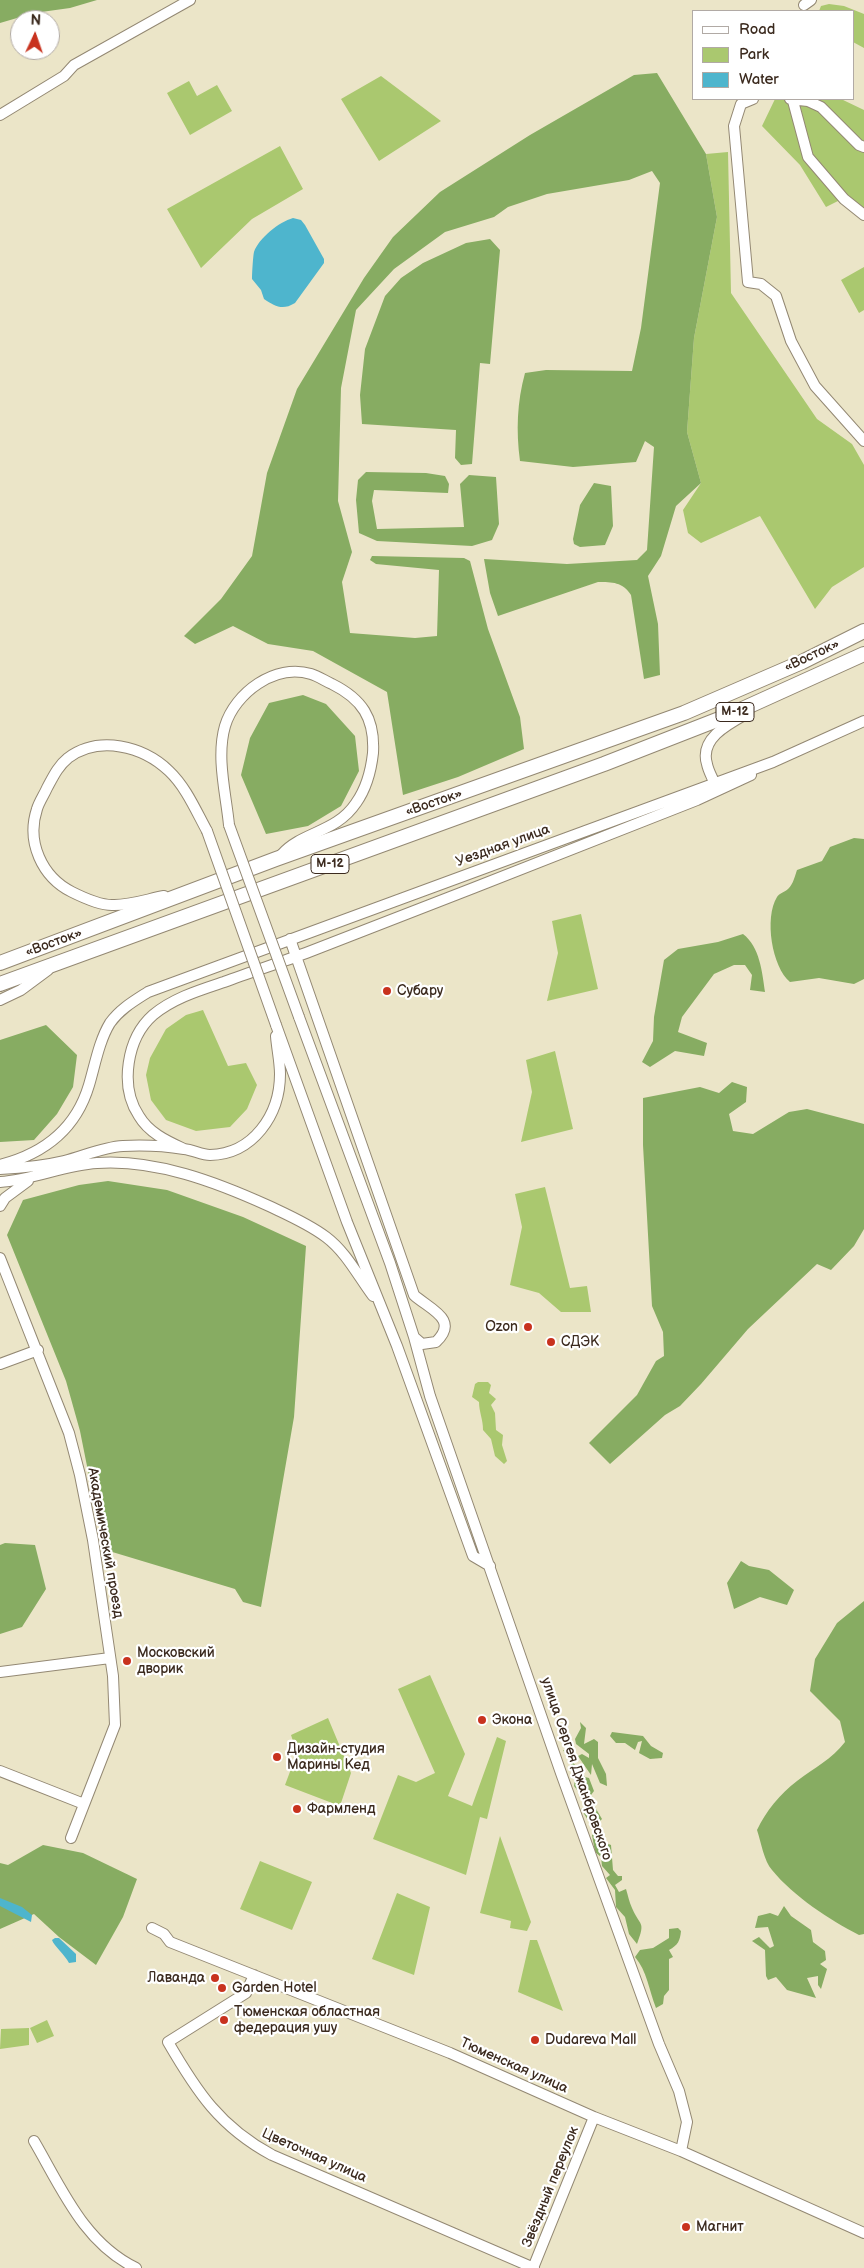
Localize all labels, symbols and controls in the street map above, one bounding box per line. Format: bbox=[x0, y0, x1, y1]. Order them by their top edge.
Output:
north arrow bbox=[10, 10, 60, 60]
legend bbox=[692, 10, 854, 100]
text: N bbox=[30, 12, 41, 29]
text: Road bbox=[739, 20, 775, 39]
text: Park bbox=[739, 45, 769, 64]
text: Water bbox=[739, 70, 779, 89]
street label: «Восток» bbox=[782, 636, 842, 676]
road number: М-12 bbox=[716, 702, 754, 722]
street label: «Восток» bbox=[403, 785, 465, 821]
street label: Уездная улица bbox=[454, 821, 552, 871]
road number: М-12 bbox=[311, 854, 349, 874]
street label: «Восток» bbox=[23, 925, 85, 961]
place label: Субару bbox=[397, 983, 443, 999]
marker: Субару bbox=[381, 985, 393, 997]
place label: Ozon bbox=[485, 1319, 518, 1335]
marker: Ozon bbox=[522, 1321, 534, 1333]
place label: СДЭК bbox=[561, 1334, 599, 1350]
marker: СДЭК bbox=[545, 1336, 557, 1348]
street label: Академический проезд bbox=[83, 1466, 127, 1620]
place label: Московский дворик bbox=[137, 1645, 215, 1678]
marker: Московский дворик bbox=[121, 1655, 133, 1667]
street label: улица Сергея Джанбровского bbox=[537, 1675, 615, 1863]
place label: Экона bbox=[492, 1712, 532, 1728]
marker: Экона bbox=[476, 1714, 488, 1726]
place label: Дизайн-студия Марины Кед bbox=[287, 1741, 385, 1774]
marker: Дизайн-студия Марины Кед bbox=[271, 1751, 283, 1763]
place label: Фармленд bbox=[307, 1801, 375, 1817]
marker: Фармленд bbox=[291, 1803, 303, 1815]
place label: Лаванда bbox=[148, 1970, 205, 1986]
marker: Лаванда bbox=[209, 1972, 221, 1984]
place label: Garden Hotel bbox=[232, 1980, 317, 1996]
marker: Garden Hotel bbox=[216, 1982, 228, 1994]
place label: Тюменская областная федерация ушу bbox=[234, 2004, 380, 2036]
marker: Тюменская областная федерация ушу bbox=[218, 2014, 230, 2026]
place label: Dudareva Mall bbox=[545, 2032, 636, 2048]
marker: Dudareva Mall bbox=[529, 2034, 541, 2046]
street label: Тюменская улица bbox=[458, 2035, 570, 2097]
street label: Звёздный переулок bbox=[519, 2124, 583, 2250]
street label: Цветочная улица bbox=[259, 2125, 369, 2187]
place label: Магнит bbox=[696, 2219, 744, 2235]
marker: Магнит bbox=[680, 2221, 692, 2233]

